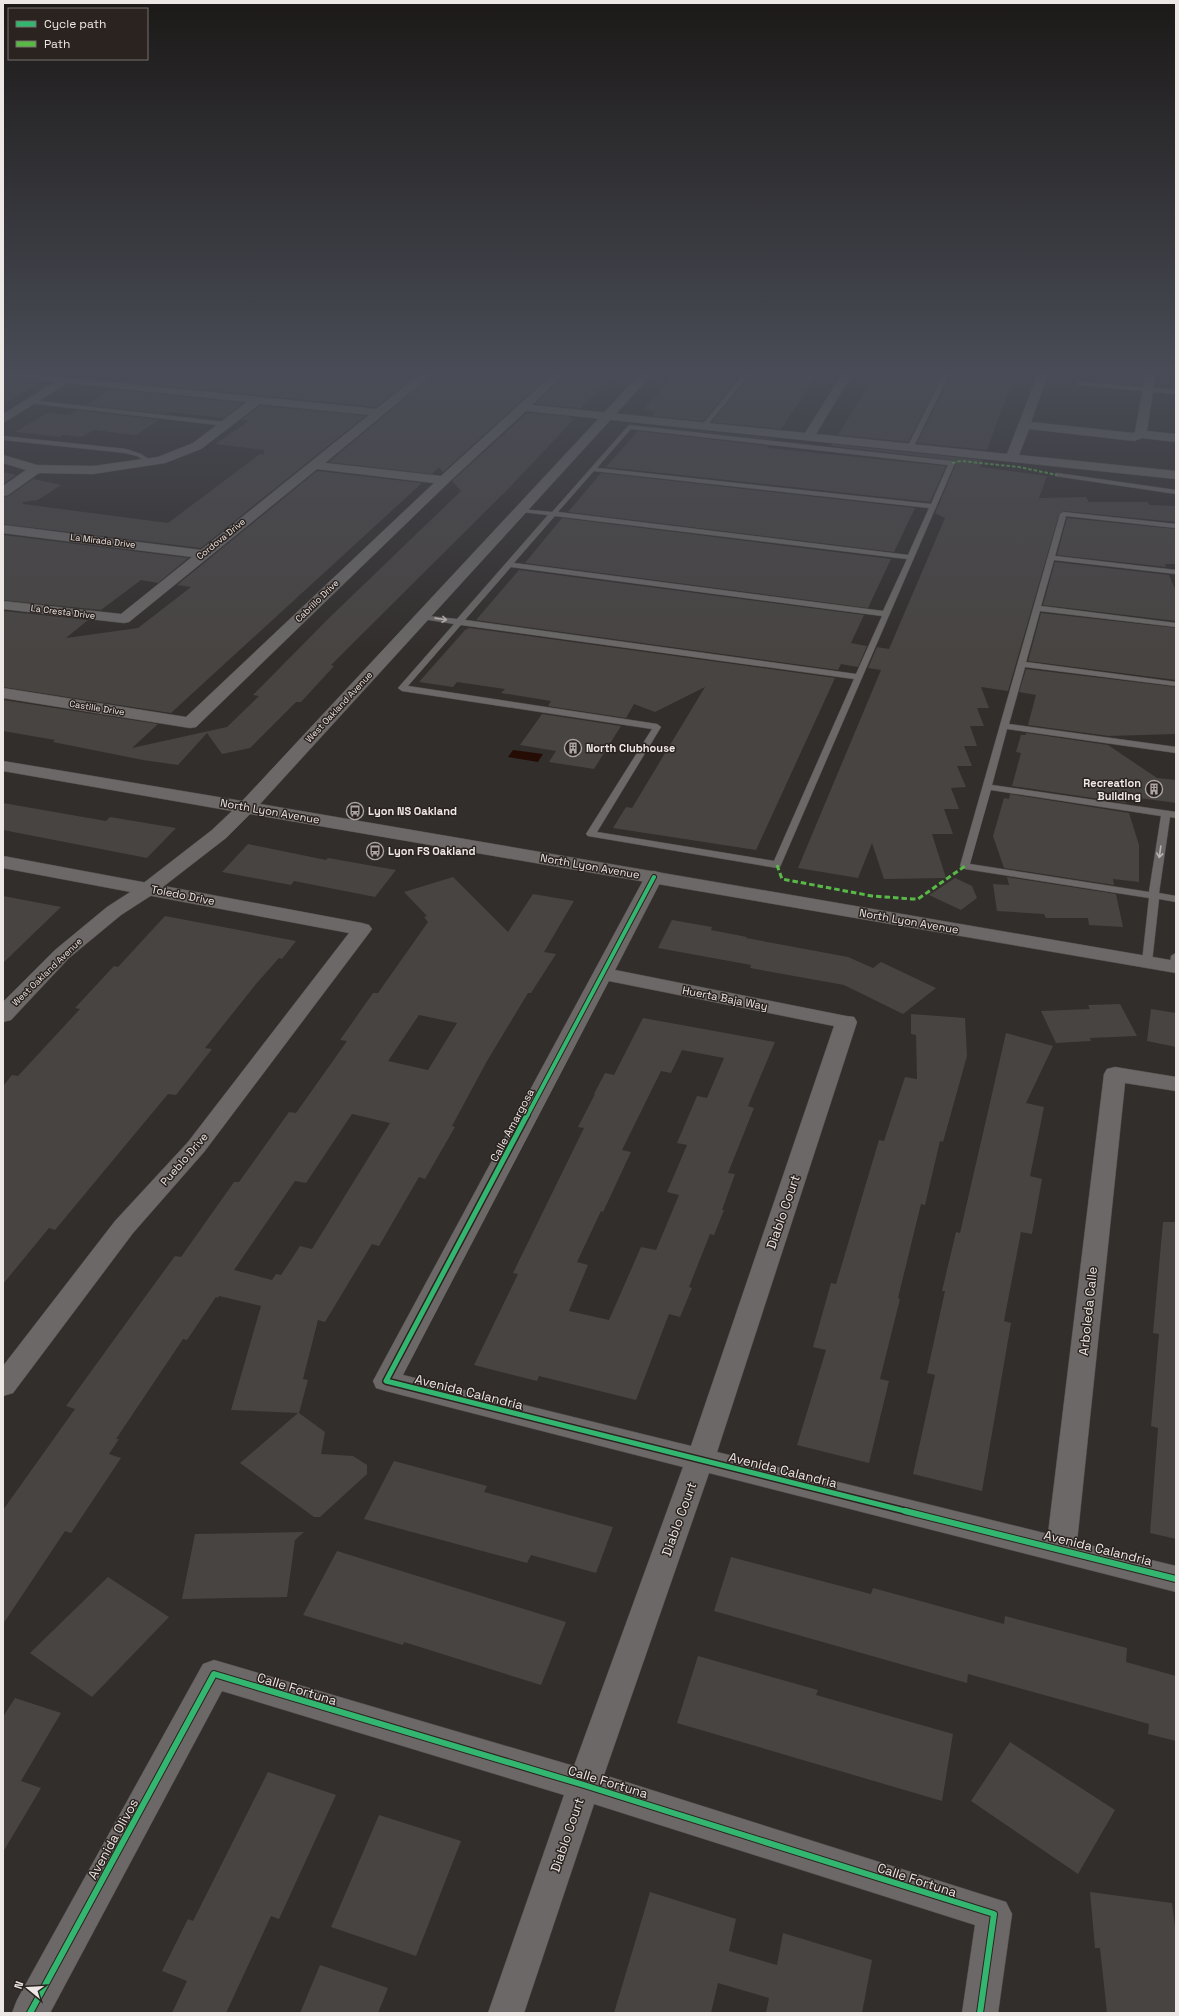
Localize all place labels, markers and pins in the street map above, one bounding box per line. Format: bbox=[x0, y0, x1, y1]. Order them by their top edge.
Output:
building icon: North Clubhouse bbox=[563, 738, 583, 758]
place label: North Clubhouse bbox=[586, 741, 675, 755]
place label: Recreation Building bbox=[1083, 776, 1141, 803]
building icon: Recreation Building bbox=[1144, 779, 1164, 799]
bus stop icon: Lyon NS Oakland bbox=[345, 801, 365, 821]
place label: Lyon NS Oakland bbox=[368, 804, 457, 818]
bus stop icon: Lyon FS Oakland bbox=[365, 841, 385, 861]
place label: Lyon FS Oakland bbox=[388, 844, 475, 858]

